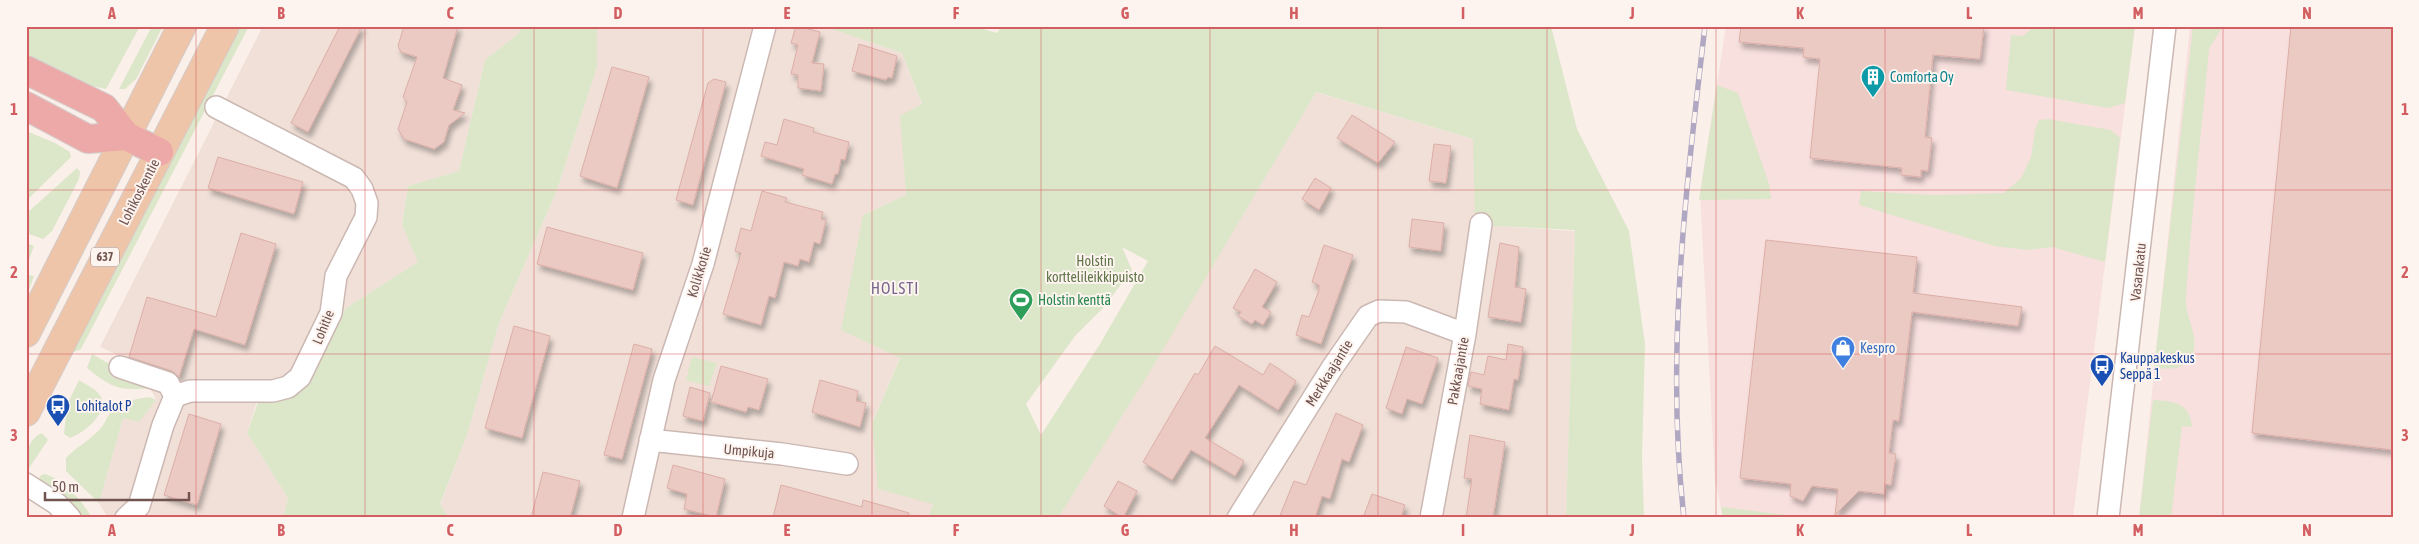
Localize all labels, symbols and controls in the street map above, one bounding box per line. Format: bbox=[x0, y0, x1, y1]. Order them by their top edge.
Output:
text: A bbox=[107, 4, 116, 22]
text: B bbox=[277, 4, 285, 22]
text: C bbox=[446, 4, 454, 22]
text: D bbox=[614, 4, 623, 22]
text: E bbox=[784, 4, 791, 22]
text: F bbox=[953, 4, 960, 22]
text: G bbox=[1121, 4, 1130, 22]
text: H bbox=[1289, 4, 1299, 22]
text: I bbox=[1461, 4, 1465, 22]
text: J bbox=[1628, 4, 1635, 22]
text: K bbox=[1796, 4, 1804, 22]
text: L bbox=[1966, 4, 1973, 22]
text: M bbox=[2133, 4, 2143, 22]
text: N bbox=[2302, 4, 2312, 22]
building icon: Comforta Oy bbox=[1860, 64, 1886, 98]
place label: Comforta Oy bbox=[1890, 69, 1954, 85]
text: 1 bbox=[10, 100, 18, 118]
text: 1 bbox=[2401, 100, 2409, 118]
street label: Lohikoskentie bbox=[116, 156, 162, 228]
street label: Vasarakatu bbox=[2127, 242, 2149, 302]
street label: Kolikkotie bbox=[684, 245, 714, 299]
road number: 637 bbox=[91, 248, 119, 266]
park label: Holstin korttelileikkipuisto bbox=[1046, 253, 1144, 285]
text: 2 bbox=[10, 263, 18, 281]
text: 2 bbox=[2401, 263, 2409, 281]
district label: HOLSTI bbox=[871, 279, 919, 297]
sports icon: Holstin kenttä bbox=[1008, 287, 1034, 321]
place label: Holstin kenttä bbox=[1038, 292, 1111, 308]
street label: Lohitie bbox=[309, 307, 337, 347]
shop icon: Kespro bbox=[1830, 335, 1856, 369]
street label: Pakkaajantie bbox=[1444, 336, 1472, 406]
street label: Merkkaajantie bbox=[1302, 337, 1356, 409]
place label: Kespro bbox=[1860, 340, 1895, 356]
place label: Kauppakeskus Seppä 1 bbox=[2120, 350, 2195, 382]
bus stop icon: Kauppakeskus Seppä 1 bbox=[2089, 353, 2115, 387]
bus stop icon: Lohitalot P bbox=[45, 393, 71, 427]
place label: Lohitalot P bbox=[76, 398, 132, 414]
text: 3 bbox=[10, 426, 18, 444]
text: 3 bbox=[2401, 426, 2409, 444]
street label: Umpikuja bbox=[723, 441, 775, 461]
scale bar bbox=[45, 469, 189, 501]
text: 50 m bbox=[52, 478, 79, 495]
text: A bbox=[107, 521, 116, 539]
text: B bbox=[277, 521, 285, 539]
text: C bbox=[446, 521, 454, 539]
text: D bbox=[614, 521, 623, 539]
text: E bbox=[784, 521, 791, 539]
text: F bbox=[953, 521, 960, 539]
text: G bbox=[1121, 521, 1130, 539]
text: H bbox=[1289, 521, 1299, 539]
text: I bbox=[1461, 521, 1465, 539]
text: J bbox=[1628, 521, 1635, 539]
text: K bbox=[1796, 521, 1804, 539]
text: L bbox=[1966, 521, 1973, 539]
text: M bbox=[2133, 521, 2143, 539]
text: N bbox=[2302, 521, 2312, 539]

